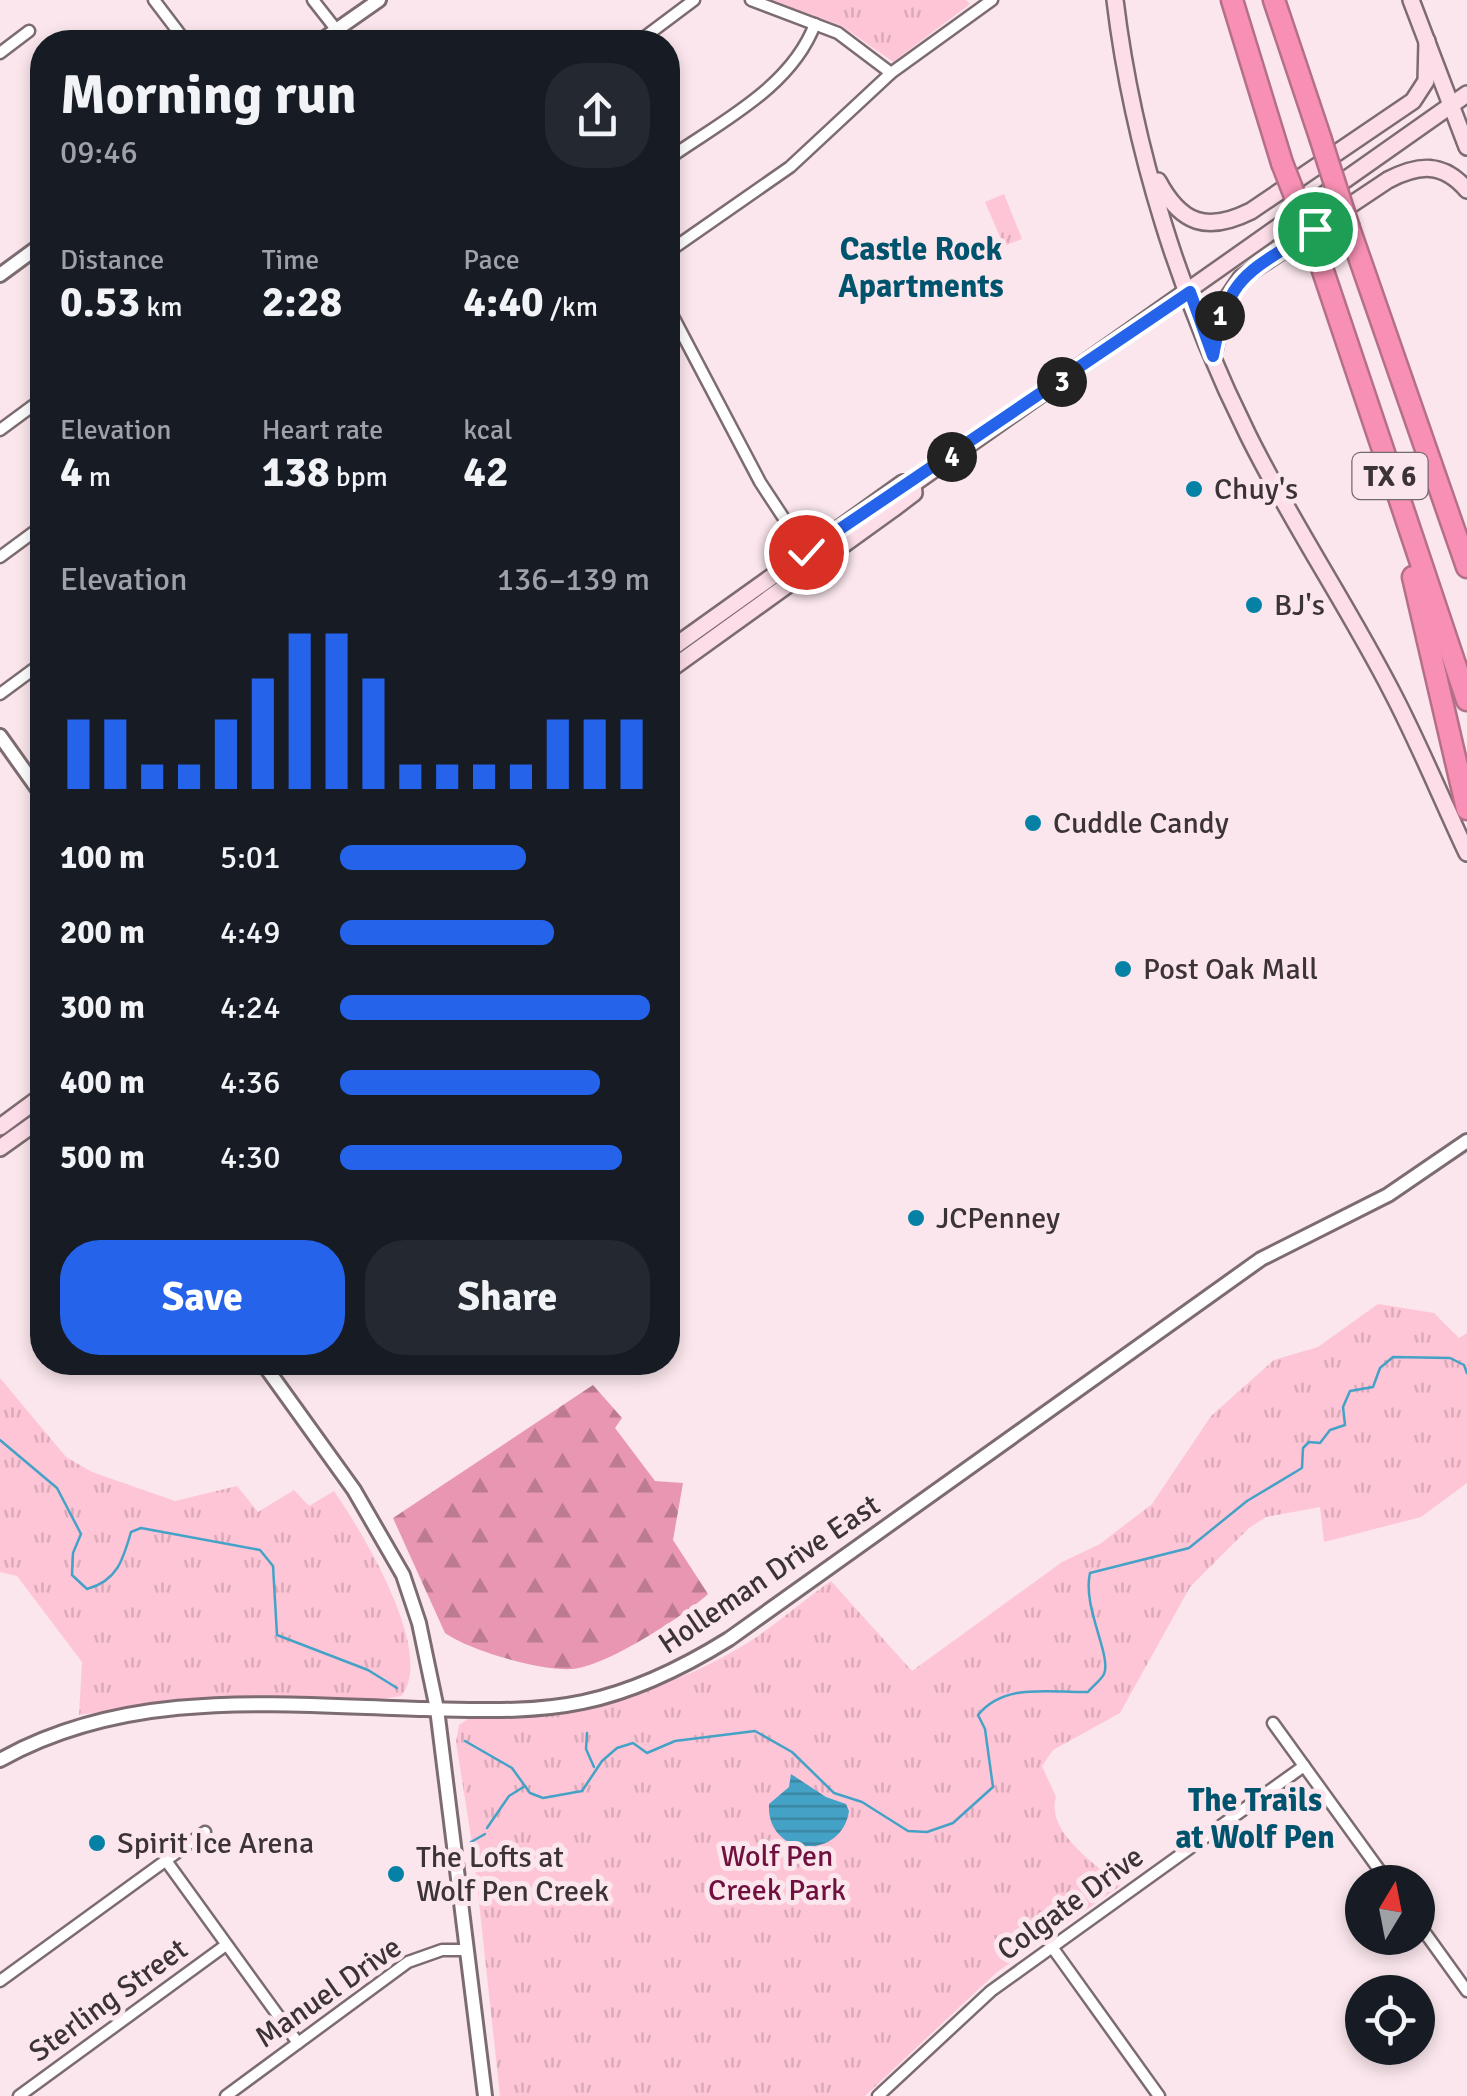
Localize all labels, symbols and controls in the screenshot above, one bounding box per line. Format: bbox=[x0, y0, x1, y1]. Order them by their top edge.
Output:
text: Morning run bbox=[60, 61, 357, 129]
button: share bbox=[545, 63, 650, 168]
text: 09:46 bbox=[60, 133, 138, 172]
pin bbox=[1273, 187, 1358, 272]
icon: arrive bbox=[1288, 202, 1343, 257]
district label: Castle Rock Apartments bbox=[838, 230, 1004, 306]
text: Distance bbox=[60, 243, 164, 277]
text: Time bbox=[262, 243, 319, 277]
text: Pace bbox=[463, 243, 520, 277]
text: 0.53 bbox=[60, 277, 140, 328]
text: 2:28 bbox=[262, 277, 342, 328]
text: 4:40 bbox=[463, 277, 544, 328]
text: km bbox=[140, 290, 183, 324]
text: /km bbox=[544, 290, 598, 324]
pin: 1 bbox=[1195, 291, 1245, 341]
text: 1 bbox=[1212, 299, 1228, 333]
pin: 3 bbox=[1037, 357, 1087, 407]
text: 3 bbox=[1054, 365, 1070, 399]
text: Elevation bbox=[60, 413, 172, 447]
text: Heart rate bbox=[262, 413, 383, 447]
text: kcal bbox=[463, 413, 512, 447]
pin: 4 bbox=[927, 432, 977, 482]
text: 4 bbox=[944, 440, 960, 474]
text: 4 bbox=[60, 447, 83, 498]
text: 138 bbox=[262, 447, 330, 498]
text: 42 bbox=[463, 447, 509, 498]
road number: TX 6 bbox=[1352, 453, 1428, 499]
text: m bbox=[83, 460, 111, 494]
text: bpm bbox=[330, 460, 388, 494]
place label: Chuy's bbox=[1214, 471, 1298, 508]
marker: Chuy's bbox=[1183, 478, 1205, 500]
pin bbox=[764, 510, 849, 595]
icon: check bbox=[779, 525, 834, 580]
text: Elevation bbox=[60, 560, 187, 599]
text: 136–139 m bbox=[497, 560, 650, 599]
place label: BJ's bbox=[1274, 587, 1325, 624]
marker: BJ's bbox=[1243, 594, 1265, 616]
place label: Cuddle Candy bbox=[1053, 805, 1229, 842]
marker: Cuddle Candy bbox=[1022, 812, 1044, 834]
text: 100 m bbox=[60, 838, 145, 877]
text: 5:01 bbox=[220, 838, 280, 877]
text: 200 m bbox=[60, 913, 145, 952]
text: 4:49 bbox=[220, 913, 280, 952]
place label: Post Oak Mall bbox=[1143, 951, 1318, 988]
marker: Post Oak Mall bbox=[1112, 958, 1134, 980]
text: 300 m bbox=[60, 988, 145, 1027]
text: 4:24 bbox=[220, 988, 280, 1027]
text: 400 m bbox=[60, 1063, 145, 1102]
text: 4:36 bbox=[220, 1063, 280, 1102]
text: 500 m bbox=[60, 1138, 145, 1177]
text: 4:30 bbox=[220, 1138, 280, 1177]
place label: JCPenney bbox=[936, 1200, 1060, 1237]
marker: JCPenney bbox=[905, 1207, 927, 1229]
button: Save bbox=[60, 1240, 345, 1355]
button: Share bbox=[365, 1240, 650, 1355]
street label: Holleman Drive East bbox=[651, 1487, 887, 1662]
district label: The Trails at Wolf Pen bbox=[1175, 1781, 1335, 1857]
place label: Spirit Ice Arena bbox=[117, 1825, 314, 1862]
marker: Spirit Ice Arena bbox=[86, 1832, 108, 1854]
park label: Wolf Pen Creek Park bbox=[708, 1838, 846, 1909]
street label: Colgate Drive bbox=[990, 1838, 1151, 1969]
place label: The Lofts at Wolf Pen Creek bbox=[416, 1839, 609, 1910]
marker: The Lofts at Wolf Pen Creek bbox=[385, 1863, 407, 1885]
north arrow bbox=[1345, 1865, 1435, 1955]
map controls bbox=[1345, 1865, 1435, 2065]
street label: Manuel Drive bbox=[248, 1929, 408, 2056]
street label: Sterling Street bbox=[22, 1931, 195, 2070]
button: locate bbox=[1345, 1975, 1435, 2065]

